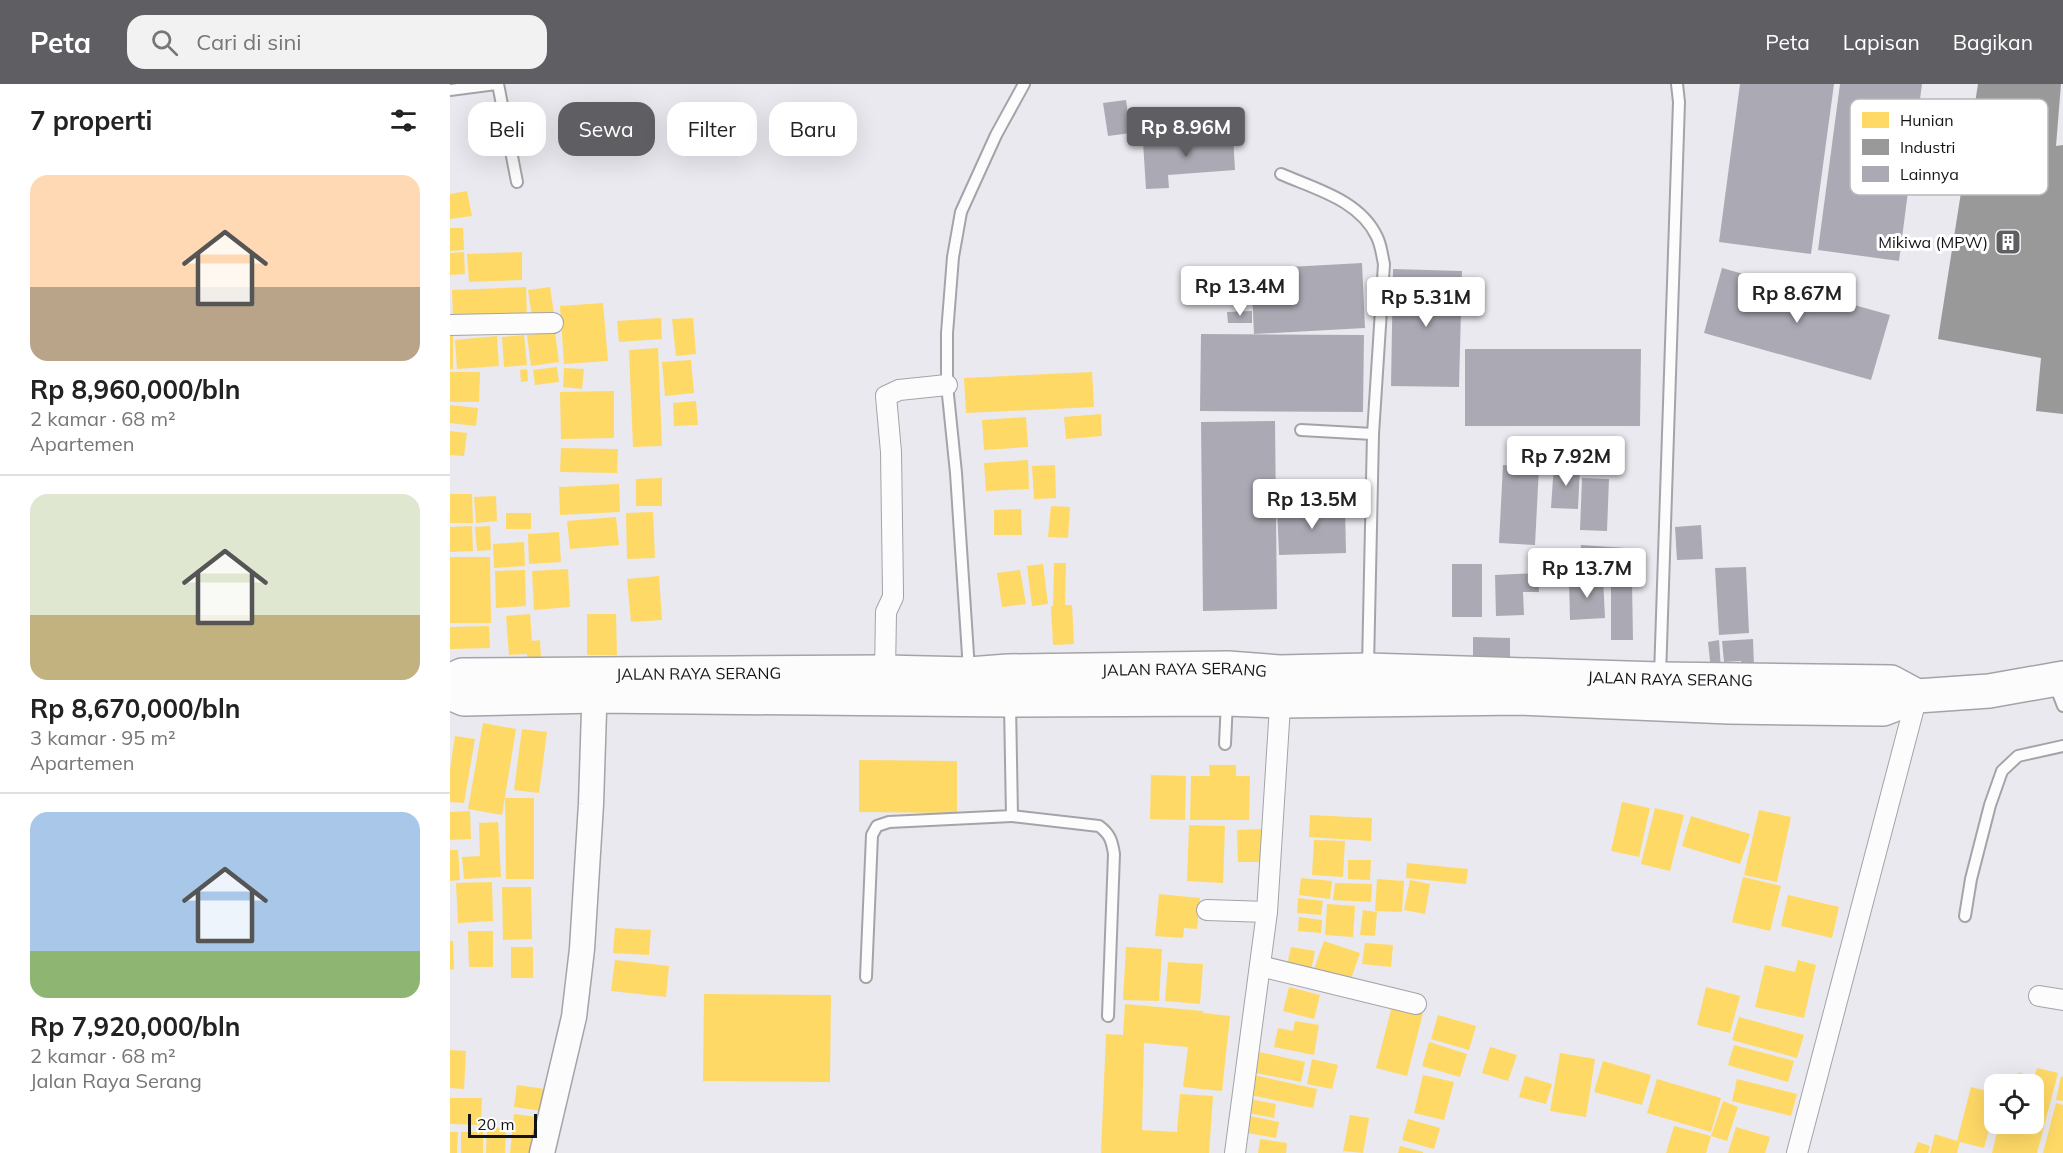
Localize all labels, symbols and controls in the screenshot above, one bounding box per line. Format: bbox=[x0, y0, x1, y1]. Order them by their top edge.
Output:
search box bbox=[127, 15, 547, 69]
text: Peta bbox=[30, 25, 91, 60]
icon: search bbox=[148, 26, 181, 59]
text: Cari di sini bbox=[196, 28, 302, 56]
text: Peta bbox=[1765, 29, 1810, 55]
text: Lapisan bbox=[1843, 29, 1920, 55]
text: Bagikan bbox=[1953, 29, 2033, 55]
legend bbox=[1850, 99, 2048, 195]
chip: Beli bbox=[468, 102, 546, 156]
chip: Sewa bbox=[558, 102, 655, 156]
chip: Filter bbox=[667, 102, 757, 156]
chip: Baru bbox=[769, 102, 857, 156]
text: 7 properti bbox=[30, 104, 152, 137]
icon: filters bbox=[387, 104, 420, 137]
pin: Rp 8.96M bbox=[1124, 107, 1248, 158]
text: Hunian bbox=[1900, 110, 1954, 130]
text: Rp 8.96M bbox=[1141, 114, 1231, 139]
text: Industri bbox=[1900, 137, 1955, 157]
text: Lainnya bbox=[1900, 164, 1959, 184]
icon: home bbox=[171, 214, 279, 322]
building icon: Mikiwa (MPW) bbox=[1993, 227, 2023, 257]
place label: Mikiwa (MPW) bbox=[1878, 232, 1988, 252]
pin: Rp 13.4M bbox=[1178, 266, 1302, 317]
text: Rp 13.4M bbox=[1195, 273, 1285, 298]
pin: Rp 8.67M bbox=[1735, 273, 1859, 324]
pin: Rp 5.31M bbox=[1364, 277, 1488, 328]
text: Rp 8.67M bbox=[1752, 280, 1842, 305]
text: Rp 5.31M bbox=[1381, 284, 1471, 309]
text: Rp 8,960,000/bln bbox=[30, 373, 240, 406]
text: 2 kamar · 68 m² bbox=[30, 406, 176, 431]
text: Apartemen bbox=[30, 431, 134, 456]
pin: Rp 7.92M bbox=[1504, 436, 1628, 487]
text: Rp 7.92M bbox=[1521, 443, 1611, 468]
pin: Rp 13.5M bbox=[1250, 479, 1374, 530]
text: Rp 13.5M bbox=[1267, 486, 1357, 511]
icon: home bbox=[171, 533, 279, 641]
pin: Rp 13.7M bbox=[1525, 548, 1649, 599]
text: Rp 13.7M bbox=[1542, 555, 1632, 580]
street label: JALAN RAYA SERANG bbox=[1102, 658, 1268, 681]
street label: JALAN RAYA SERANG bbox=[616, 663, 781, 684]
street label: JALAN RAYA SERANG bbox=[1587, 667, 1753, 690]
text: Rp 8,670,000/bln bbox=[30, 692, 240, 725]
text: 3 kamar · 95 m² bbox=[30, 725, 176, 750]
text: Apartemen bbox=[30, 750, 134, 775]
icon: home bbox=[171, 851, 279, 959]
text: Rp 7,920,000/bln bbox=[30, 1010, 240, 1043]
text: 2 kamar · 68 m² bbox=[30, 1043, 176, 1068]
text: Jalan Raya Serang bbox=[30, 1068, 202, 1093]
map controls bbox=[1984, 1074, 2044, 1134]
button: locate bbox=[1984, 1074, 2044, 1134]
scale bar bbox=[468, 1111, 537, 1138]
text: 20 m bbox=[477, 1114, 514, 1134]

